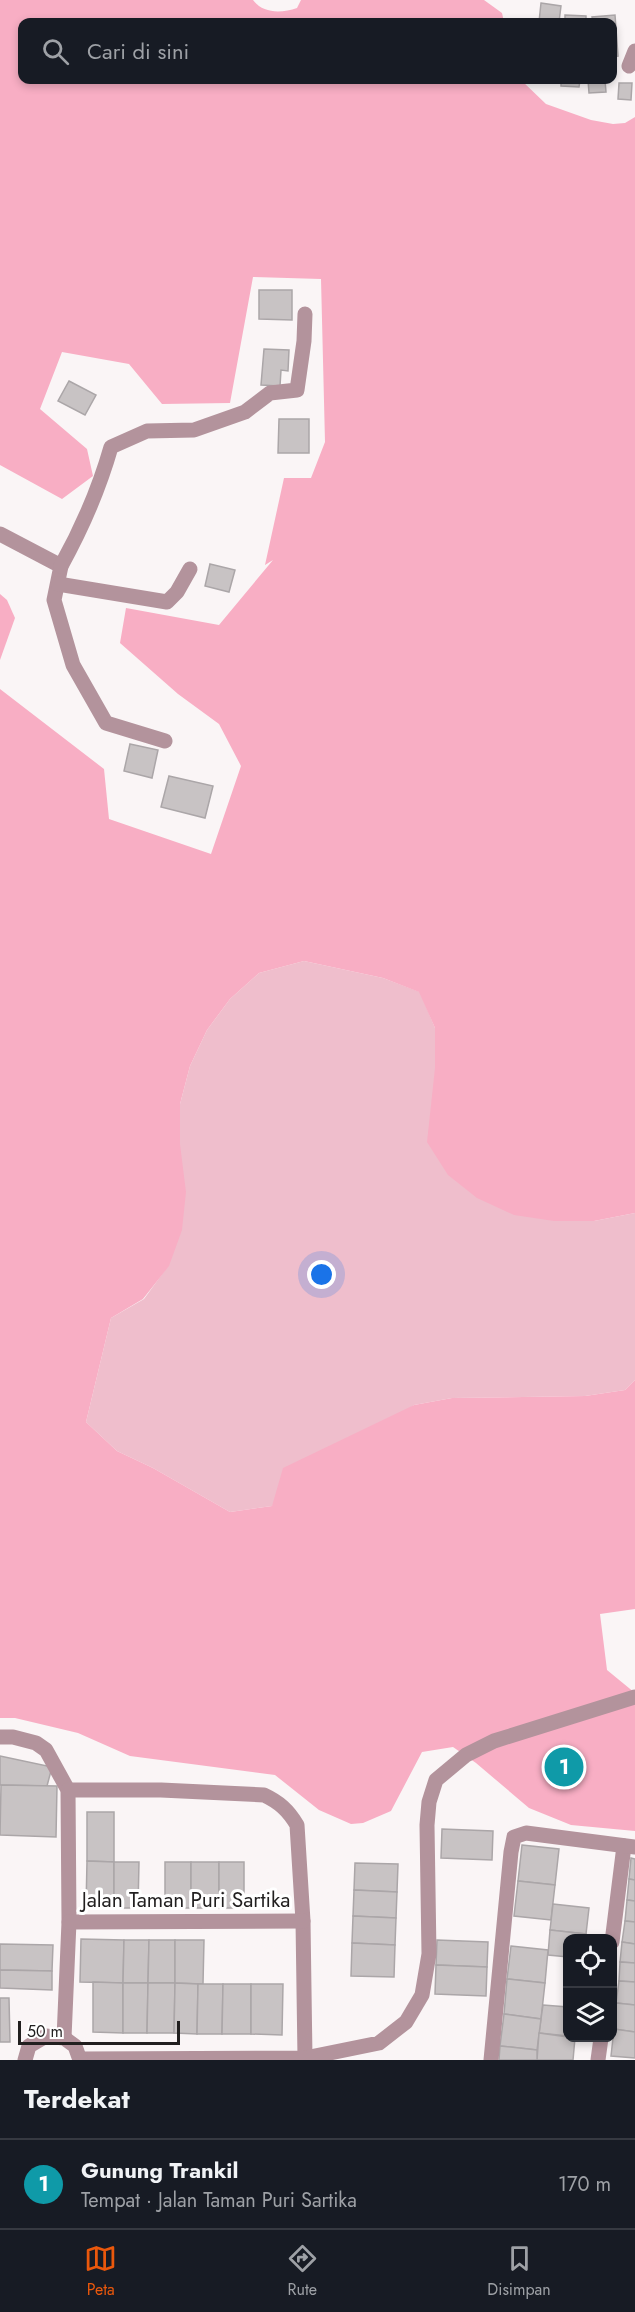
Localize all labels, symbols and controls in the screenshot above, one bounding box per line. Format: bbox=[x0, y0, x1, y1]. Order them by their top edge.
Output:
search box bbox=[18, 18, 617, 84]
icon: search bbox=[39, 35, 72, 68]
text: Cari di sini bbox=[87, 35, 189, 67]
your location bbox=[307, 1260, 336, 1289]
pin: 1 bbox=[544, 1744, 584, 1790]
street label: Jalan Taman Puri Sartika bbox=[79, 1885, 290, 1915]
map controls bbox=[563, 1934, 617, 2042]
button: locate bbox=[563, 1934, 617, 1988]
button: layers bbox=[563, 1988, 617, 2042]
scale bar bbox=[18, 2018, 180, 2046]
text: 50 m bbox=[27, 2020, 63, 2043]
text: Terdekat bbox=[24, 2080, 130, 2118]
text: Gunung Trankil bbox=[81, 2154, 238, 2186]
text: 1 bbox=[38, 2170, 49, 2199]
text: 170 m bbox=[558, 2170, 611, 2199]
text: Tempat · Jalan Taman Puri Sartika bbox=[81, 2186, 357, 2215]
tab: Peta bbox=[84, 2242, 117, 2301]
tab: Rute bbox=[286, 2242, 319, 2301]
tab: Disimpan bbox=[487, 2242, 551, 2301]

